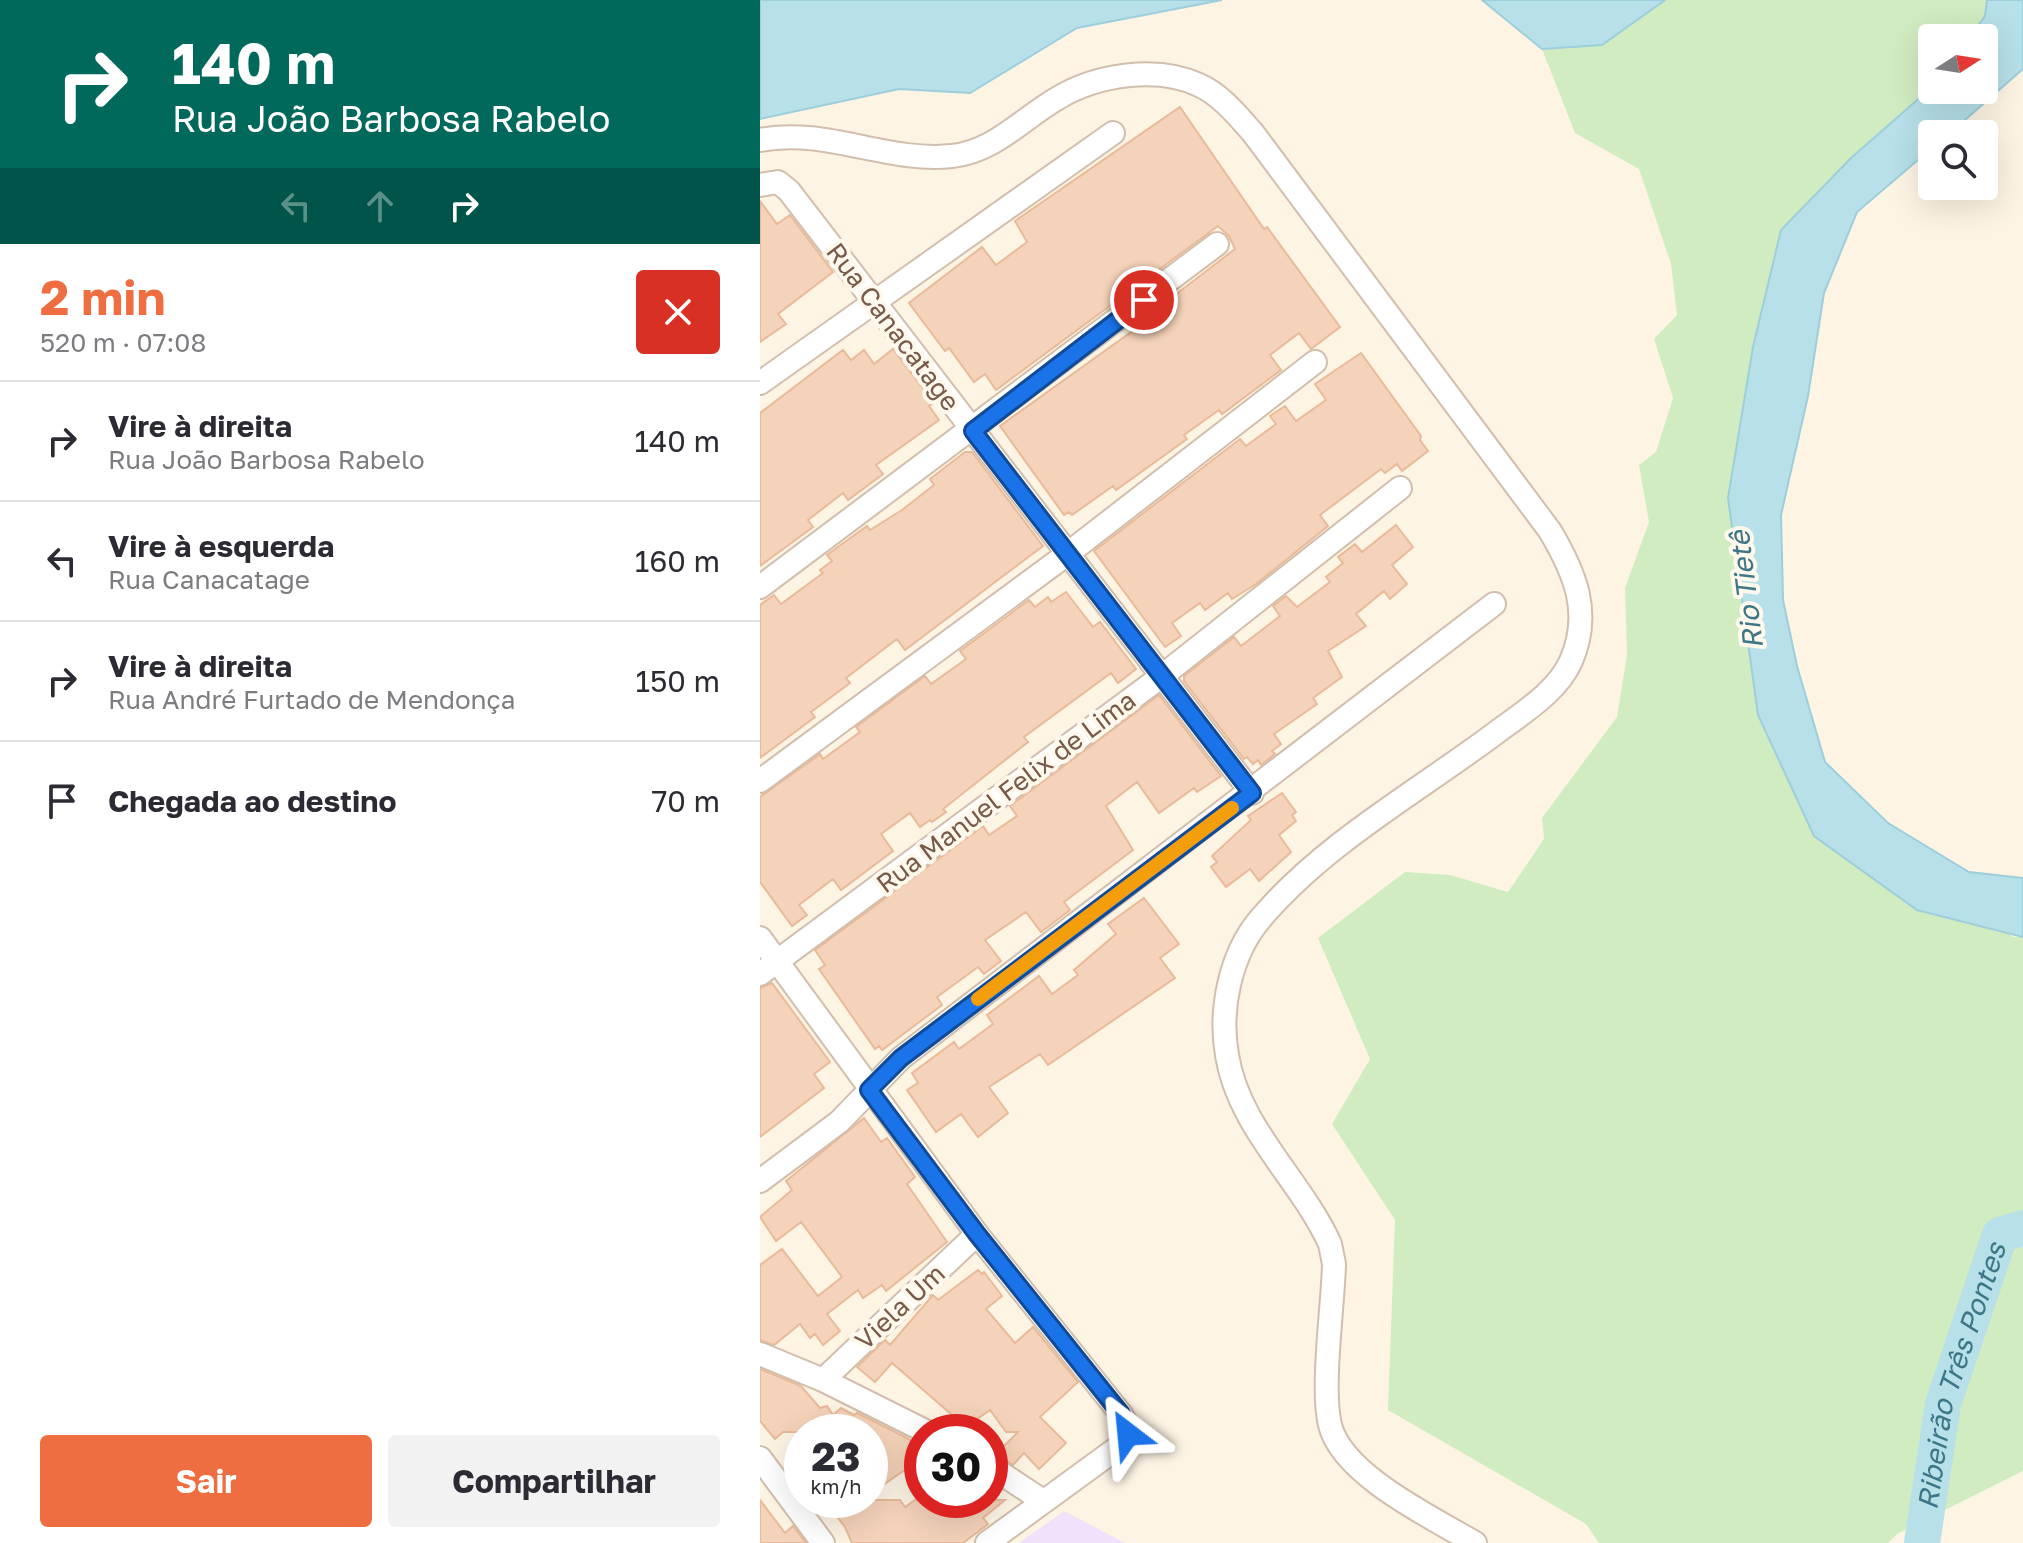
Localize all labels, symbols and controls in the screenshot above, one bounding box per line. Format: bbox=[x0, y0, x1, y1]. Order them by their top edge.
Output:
north arrow bbox=[1918, 24, 1998, 104]
map controls bbox=[1918, 24, 1998, 200]
text: 140 m bbox=[172, 29, 335, 96]
icon: right bbox=[40, 32, 144, 136]
text: Rua João Barbosa Rabelo bbox=[172, 97, 610, 140]
button: search bbox=[1918, 120, 1998, 200]
icon: left bbox=[274, 184, 318, 228]
icon: ahead bbox=[358, 184, 402, 228]
icon: right bbox=[442, 184, 486, 228]
street label: Rua Canacatage bbox=[820, 237, 967, 417]
pin bbox=[1110, 266, 1178, 334]
text: 2 min bbox=[40, 268, 165, 326]
button: close bbox=[636, 270, 720, 354]
icon: arrive bbox=[1122, 278, 1166, 322]
text: 520 m · 07:08 bbox=[40, 327, 206, 358]
text: Vire à direita bbox=[108, 408, 292, 444]
icon: right bbox=[40, 419, 84, 463]
text: 140 m bbox=[635, 423, 720, 459]
text: Rua João Barbosa Rabelo bbox=[108, 444, 425, 475]
water label: Rio Tietê bbox=[1722, 527, 1769, 651]
text: Vire à esquerda bbox=[108, 528, 334, 564]
icon: left bbox=[40, 539, 84, 583]
text: 160 m bbox=[635, 543, 720, 579]
text: Rua Canacatage bbox=[108, 564, 310, 595]
text: Vire à direita bbox=[108, 648, 292, 684]
icon: right bbox=[40, 659, 84, 703]
text: 150 m bbox=[635, 663, 720, 699]
text: Rua André Furtado de Mendonça bbox=[108, 684, 515, 715]
street label: Rua Manuel Felix de Lima bbox=[870, 684, 1141, 899]
icon: arrive bbox=[40, 779, 84, 823]
text: Chegada ao destino bbox=[108, 783, 396, 819]
text: 70 m bbox=[651, 783, 720, 819]
water label: Ribeirão Três Pontes bbox=[1910, 1237, 2013, 1512]
street label: Viela Um bbox=[849, 1257, 951, 1356]
position arrow bbox=[1086, 1392, 1170, 1476]
speed limit sign: 30 bbox=[904, 1414, 1008, 1518]
text: 23 bbox=[812, 1432, 860, 1480]
button: Sair bbox=[40, 1435, 372, 1527]
button: Compartilhar bbox=[388, 1435, 720, 1527]
text: km/h bbox=[811, 1474, 861, 1498]

